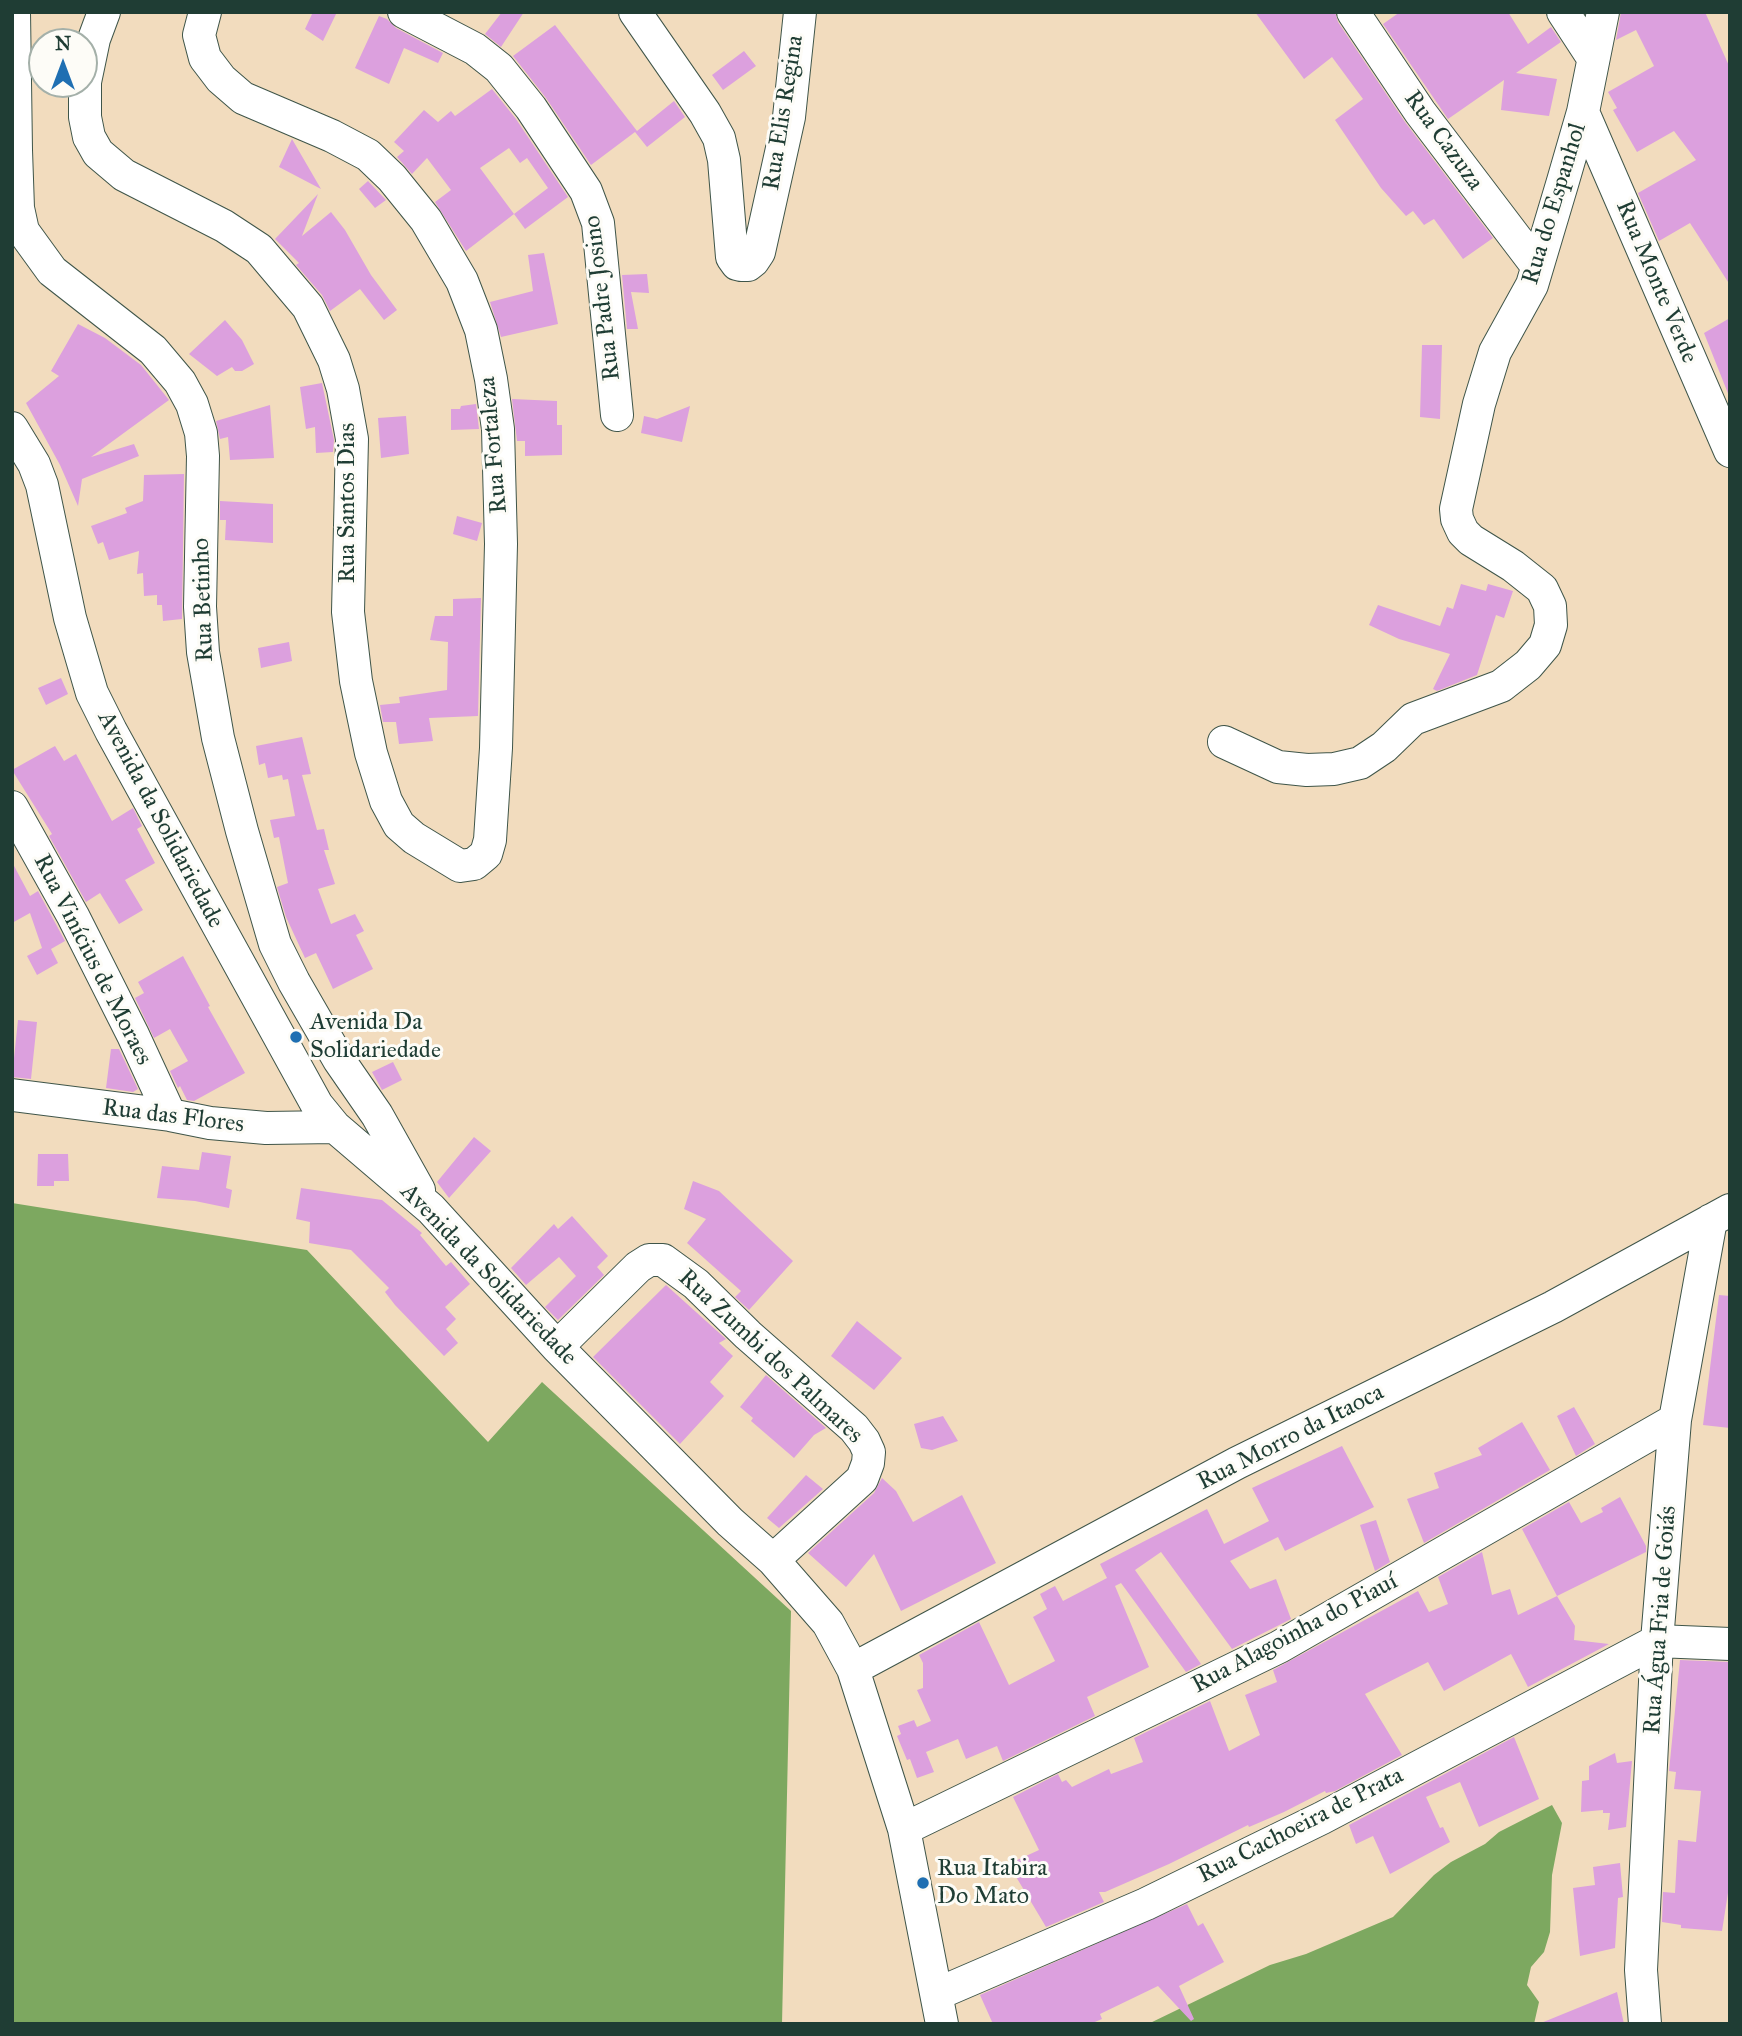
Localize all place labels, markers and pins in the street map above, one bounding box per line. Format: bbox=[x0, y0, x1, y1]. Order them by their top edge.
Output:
place label: Avenida Da Solidariedade bbox=[310, 1009, 441, 1065]
marker: Avenida Da Solidariedade bbox=[288, 1029, 304, 1045]
place label: Rua Itabira Do Mato bbox=[937, 1855, 1047, 1911]
marker: Rua Itabira Do Mato bbox=[915, 1875, 931, 1891]

